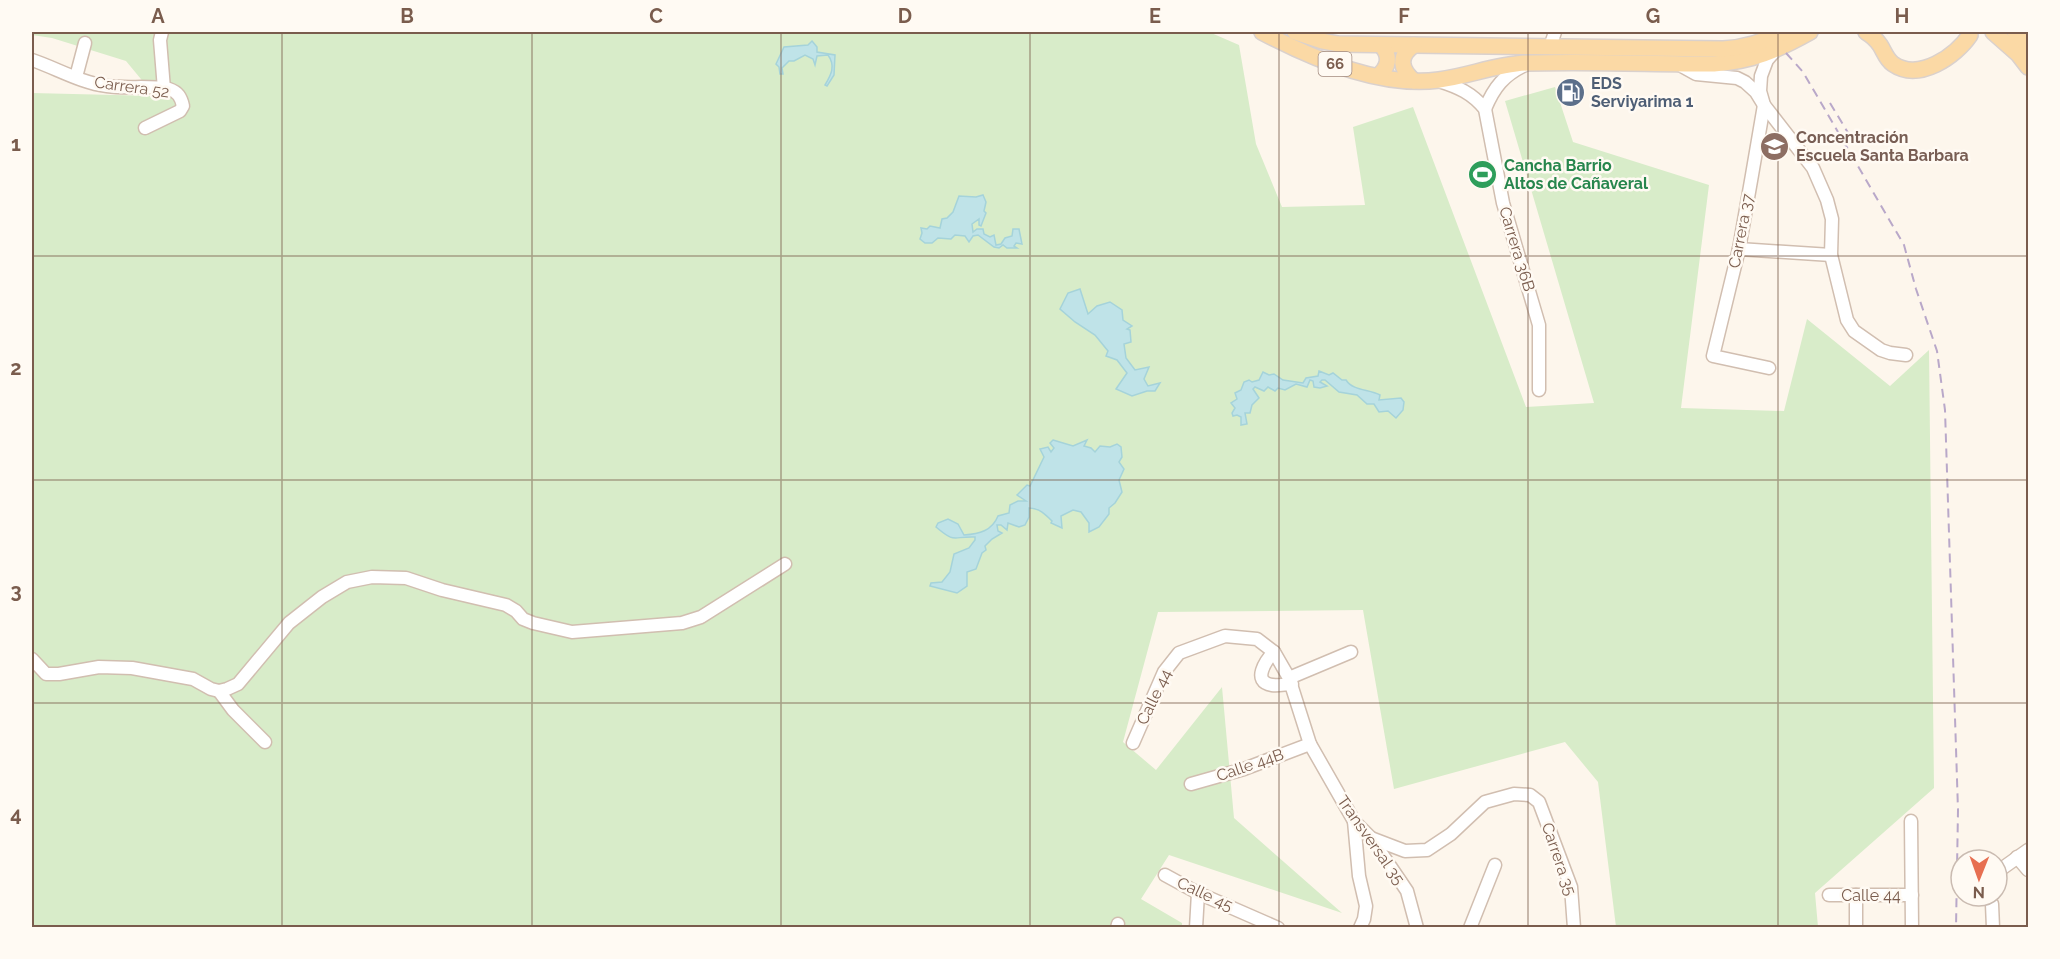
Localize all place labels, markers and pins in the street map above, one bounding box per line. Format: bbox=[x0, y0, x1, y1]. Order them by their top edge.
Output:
place label: EDS Serviyarima 1 bbox=[1591, 74, 1693, 111]
fuel station icon: EDS Serviyarima 1 bbox=[1554, 76, 1586, 108]
place label: Concentración Escuela Santa Barbara bbox=[1796, 128, 1969, 165]
school or university icon: Concentración Escuela Santa Barbara bbox=[1759, 130, 1791, 162]
place label: Cancha Barrio Altos de Cañaveral bbox=[1504, 156, 1649, 193]
sports icon: Cancha Barrio Altos de Cañaveral bbox=[1467, 158, 1499, 190]

